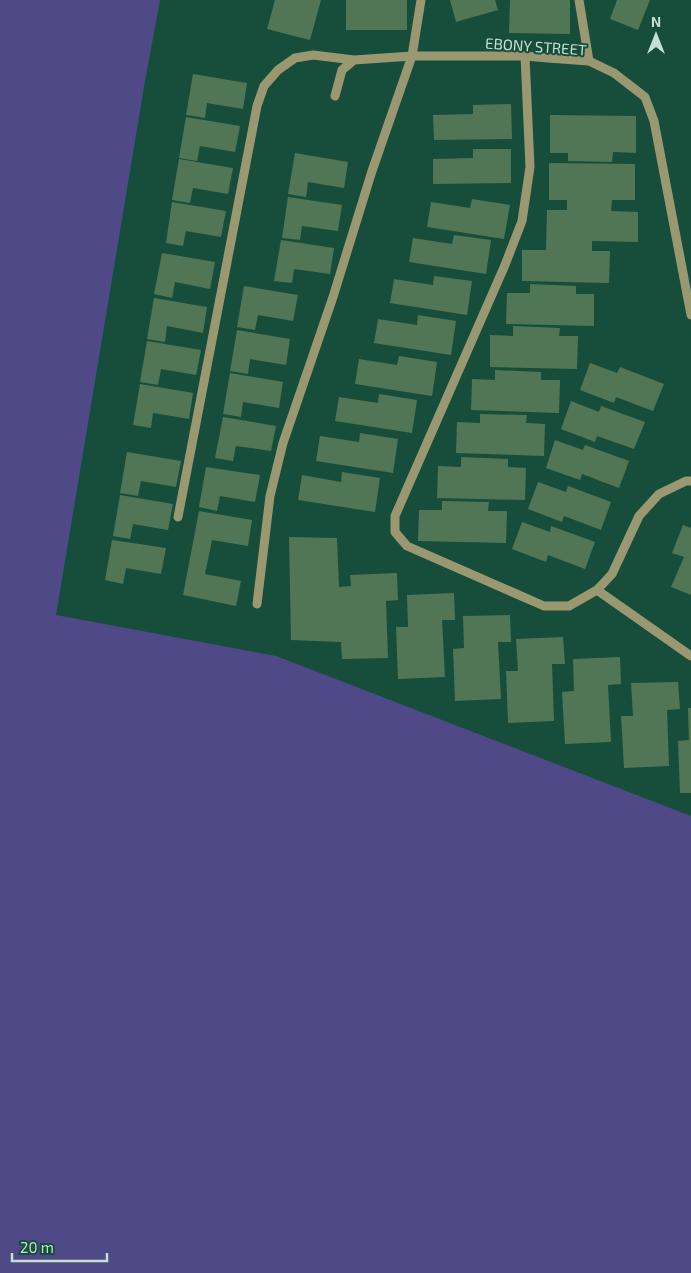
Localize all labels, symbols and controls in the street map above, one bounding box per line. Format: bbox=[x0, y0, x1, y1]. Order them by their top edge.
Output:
north arrow bbox=[631, 10, 681, 60]
text: N bbox=[651, 13, 661, 30]
street label: EBONY STREET bbox=[485, 33, 588, 59]
scale bar bbox=[12, 1230, 108, 1262]
text: 20 m bbox=[20, 1238, 54, 1256]

